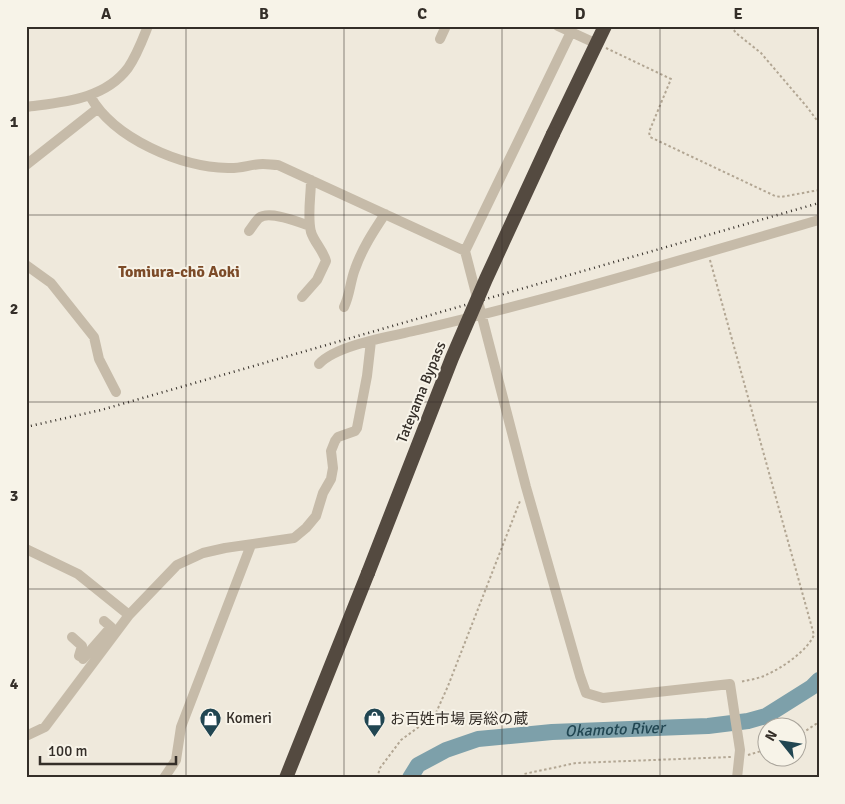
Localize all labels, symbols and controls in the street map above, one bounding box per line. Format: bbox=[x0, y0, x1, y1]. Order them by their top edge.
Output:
text: A bbox=[101, 4, 112, 24]
text: B bbox=[259, 4, 269, 24]
text: C bbox=[417, 4, 427, 24]
text: D bbox=[575, 4, 586, 24]
text: E bbox=[733, 4, 743, 24]
text: 1 bbox=[10, 112, 19, 132]
district label: Tomiura-chō Aoki bbox=[118, 262, 240, 282]
text: 2 bbox=[10, 299, 18, 319]
street label: Tateyama Bypass bbox=[392, 338, 450, 445]
text: 3 bbox=[10, 486, 18, 506]
text: 4 bbox=[10, 674, 19, 694]
shop icon: Komeri bbox=[198, 706, 222, 737]
shop icon: お百姓市場 房総の蔵 bbox=[362, 707, 386, 738]
place label: Komeri bbox=[226, 709, 272, 727]
place label: お百姓市場 房総の蔵 bbox=[390, 710, 528, 728]
north arrow bbox=[758, 716, 808, 766]
water label: Okamoto River bbox=[565, 718, 667, 741]
text: N bbox=[761, 727, 781, 744]
scale bar bbox=[40, 734, 176, 766]
text: 100 m bbox=[48, 742, 88, 760]

